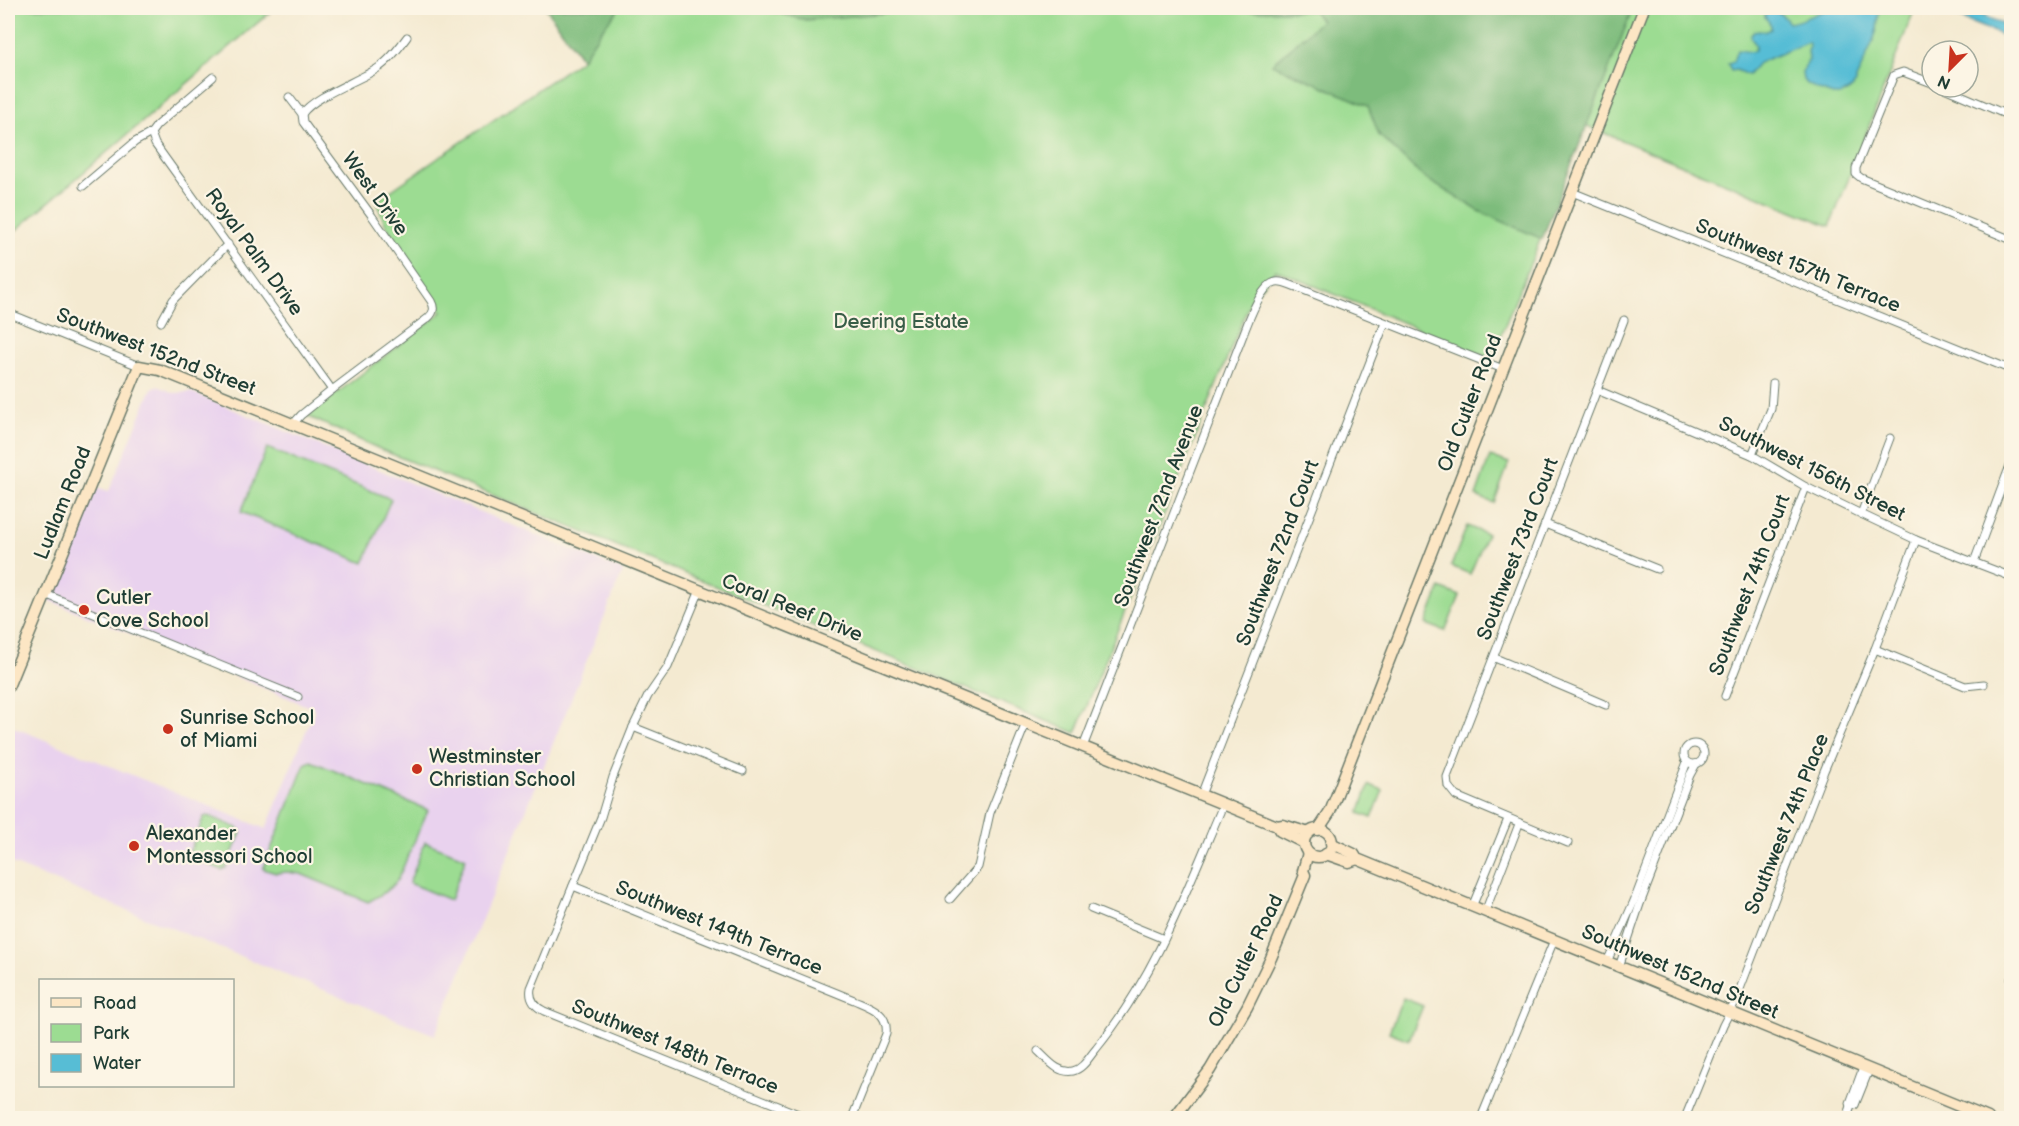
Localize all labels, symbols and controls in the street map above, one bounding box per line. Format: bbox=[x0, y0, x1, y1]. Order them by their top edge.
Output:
north arrow bbox=[1920, 39, 1980, 99]
text: N bbox=[1935, 70, 1954, 92]
street label: West Drive bbox=[337, 148, 413, 241]
street label: Royal Palm Drive bbox=[200, 184, 308, 320]
street label: Southwest 157th Terrace bbox=[1692, 214, 1904, 318]
street label: Southwest 152nd Street bbox=[53, 303, 259, 401]
park label: Deering Estate bbox=[833, 310, 969, 334]
street label: Old Cutler Road bbox=[1433, 331, 1507, 475]
street label: Southwest 72nd Avenue bbox=[1109, 402, 1209, 610]
street label: Southwest 156th Street bbox=[1715, 411, 1909, 527]
street label: Ludlam Road bbox=[29, 443, 97, 563]
street label: Southwest 73rd Court bbox=[1472, 454, 1564, 644]
street label: Southwest 72nd Court bbox=[1231, 457, 1325, 649]
street label: Southwest 74th Court bbox=[1704, 491, 1796, 679]
street label: Coral Reef Drive bbox=[718, 569, 866, 647]
place label: Cutler Cove School bbox=[96, 586, 209, 633]
marker: Cutler Cove School bbox=[77, 603, 91, 617]
place label: Sunrise School of Miami bbox=[180, 706, 314, 753]
marker: Sunrise School of Miami bbox=[161, 722, 175, 736]
street label: Southwest 74th Place bbox=[1740, 730, 1834, 918]
place label: Westminster Christian School bbox=[429, 745, 575, 792]
marker: Westminster Christian School bbox=[410, 762, 424, 776]
place label: Alexander Montessori School bbox=[146, 822, 312, 869]
marker: Alexander Montessori School bbox=[127, 839, 141, 853]
street label: Southwest 149th Terrace bbox=[612, 875, 826, 981]
street label: Old Cutler Road bbox=[1203, 891, 1289, 1031]
street label: Southwest 152nd Street bbox=[1578, 920, 1782, 1024]
legend bbox=[39, 979, 234, 1087]
text: Road bbox=[93, 993, 137, 1014]
street label: Southwest 148th Terrace bbox=[568, 994, 782, 1100]
text: Park bbox=[93, 1023, 129, 1044]
text: Water bbox=[93, 1053, 141, 1074]

